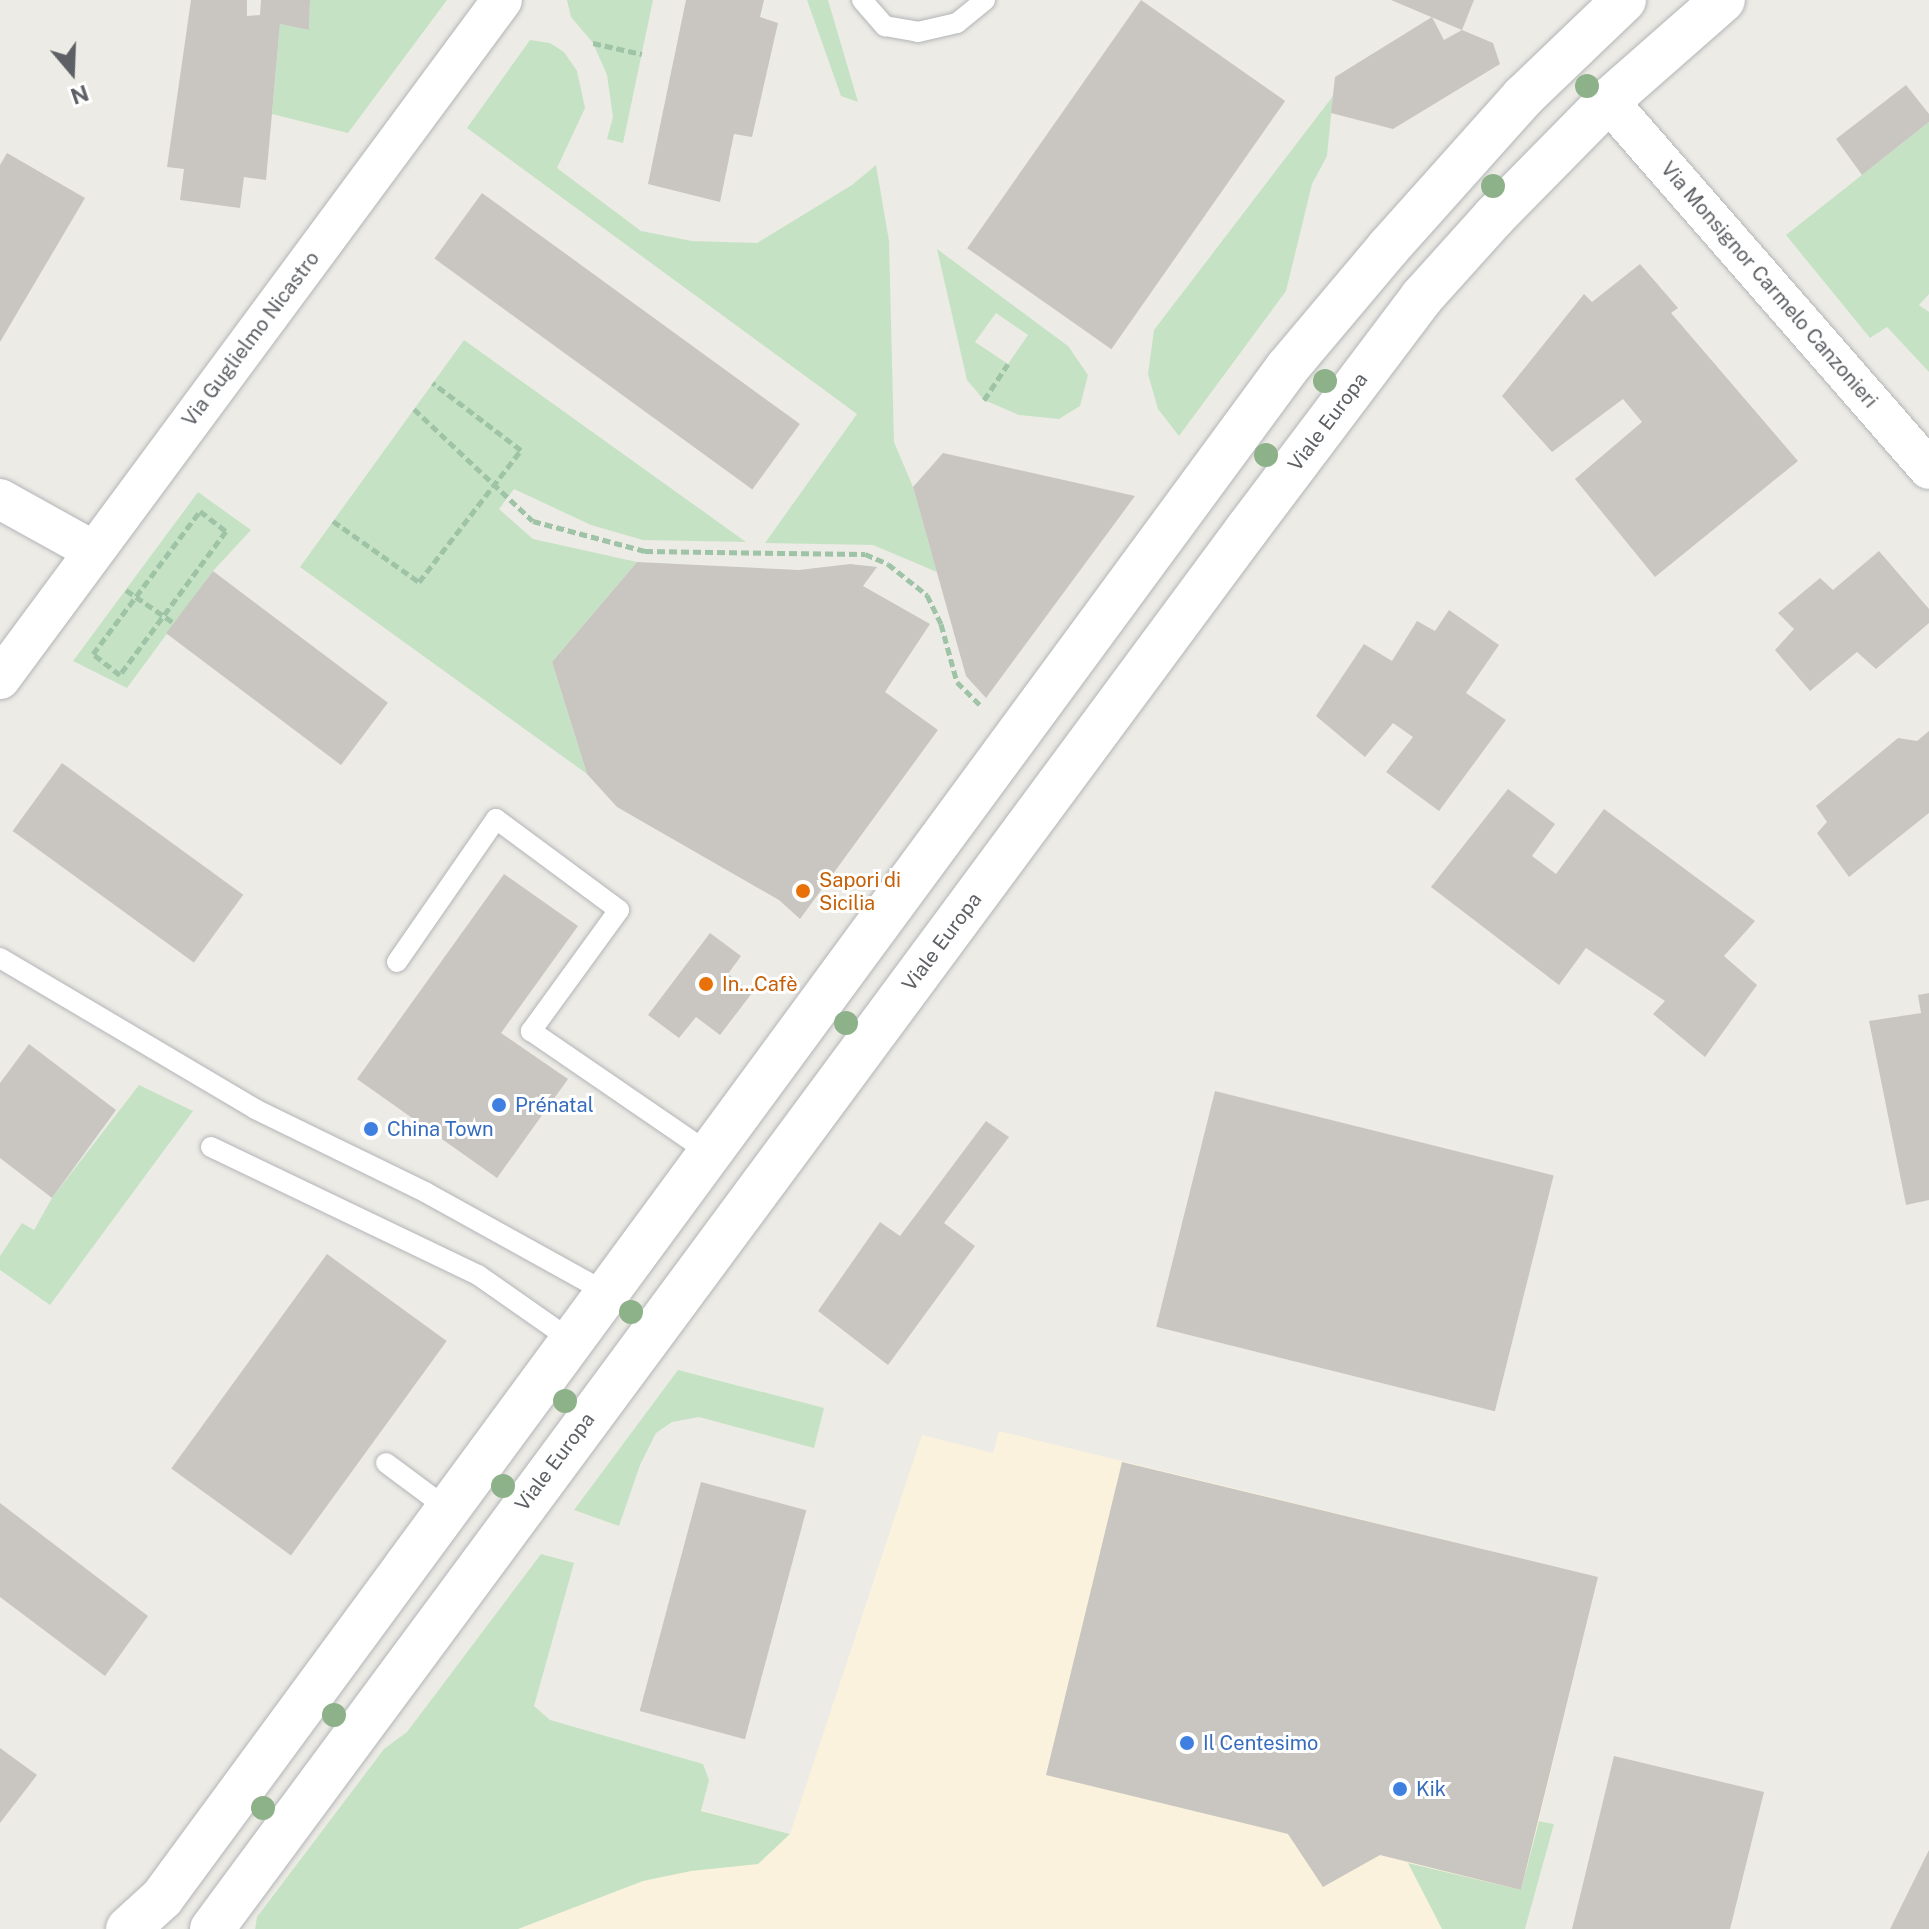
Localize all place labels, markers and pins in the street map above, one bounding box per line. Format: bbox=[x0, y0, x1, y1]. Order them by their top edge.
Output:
place label: Sapori di Sicilia bbox=[819, 868, 901, 915]
marker: Sapori di Sicilia bbox=[794, 882, 812, 900]
place label: In...Cafè bbox=[722, 972, 798, 996]
marker: In...Cafè bbox=[697, 975, 715, 993]
place label: Prénatal bbox=[515, 1093, 594, 1117]
marker: Prénatal bbox=[490, 1096, 508, 1114]
place label: China Town bbox=[387, 1117, 494, 1141]
marker: China Town bbox=[362, 1120, 380, 1138]
place label: Il Centesimo bbox=[1203, 1731, 1318, 1755]
marker: Il Centesimo bbox=[1178, 1734, 1196, 1752]
place label: Kik bbox=[1416, 1777, 1446, 1801]
marker: Kik bbox=[1391, 1780, 1409, 1798]

